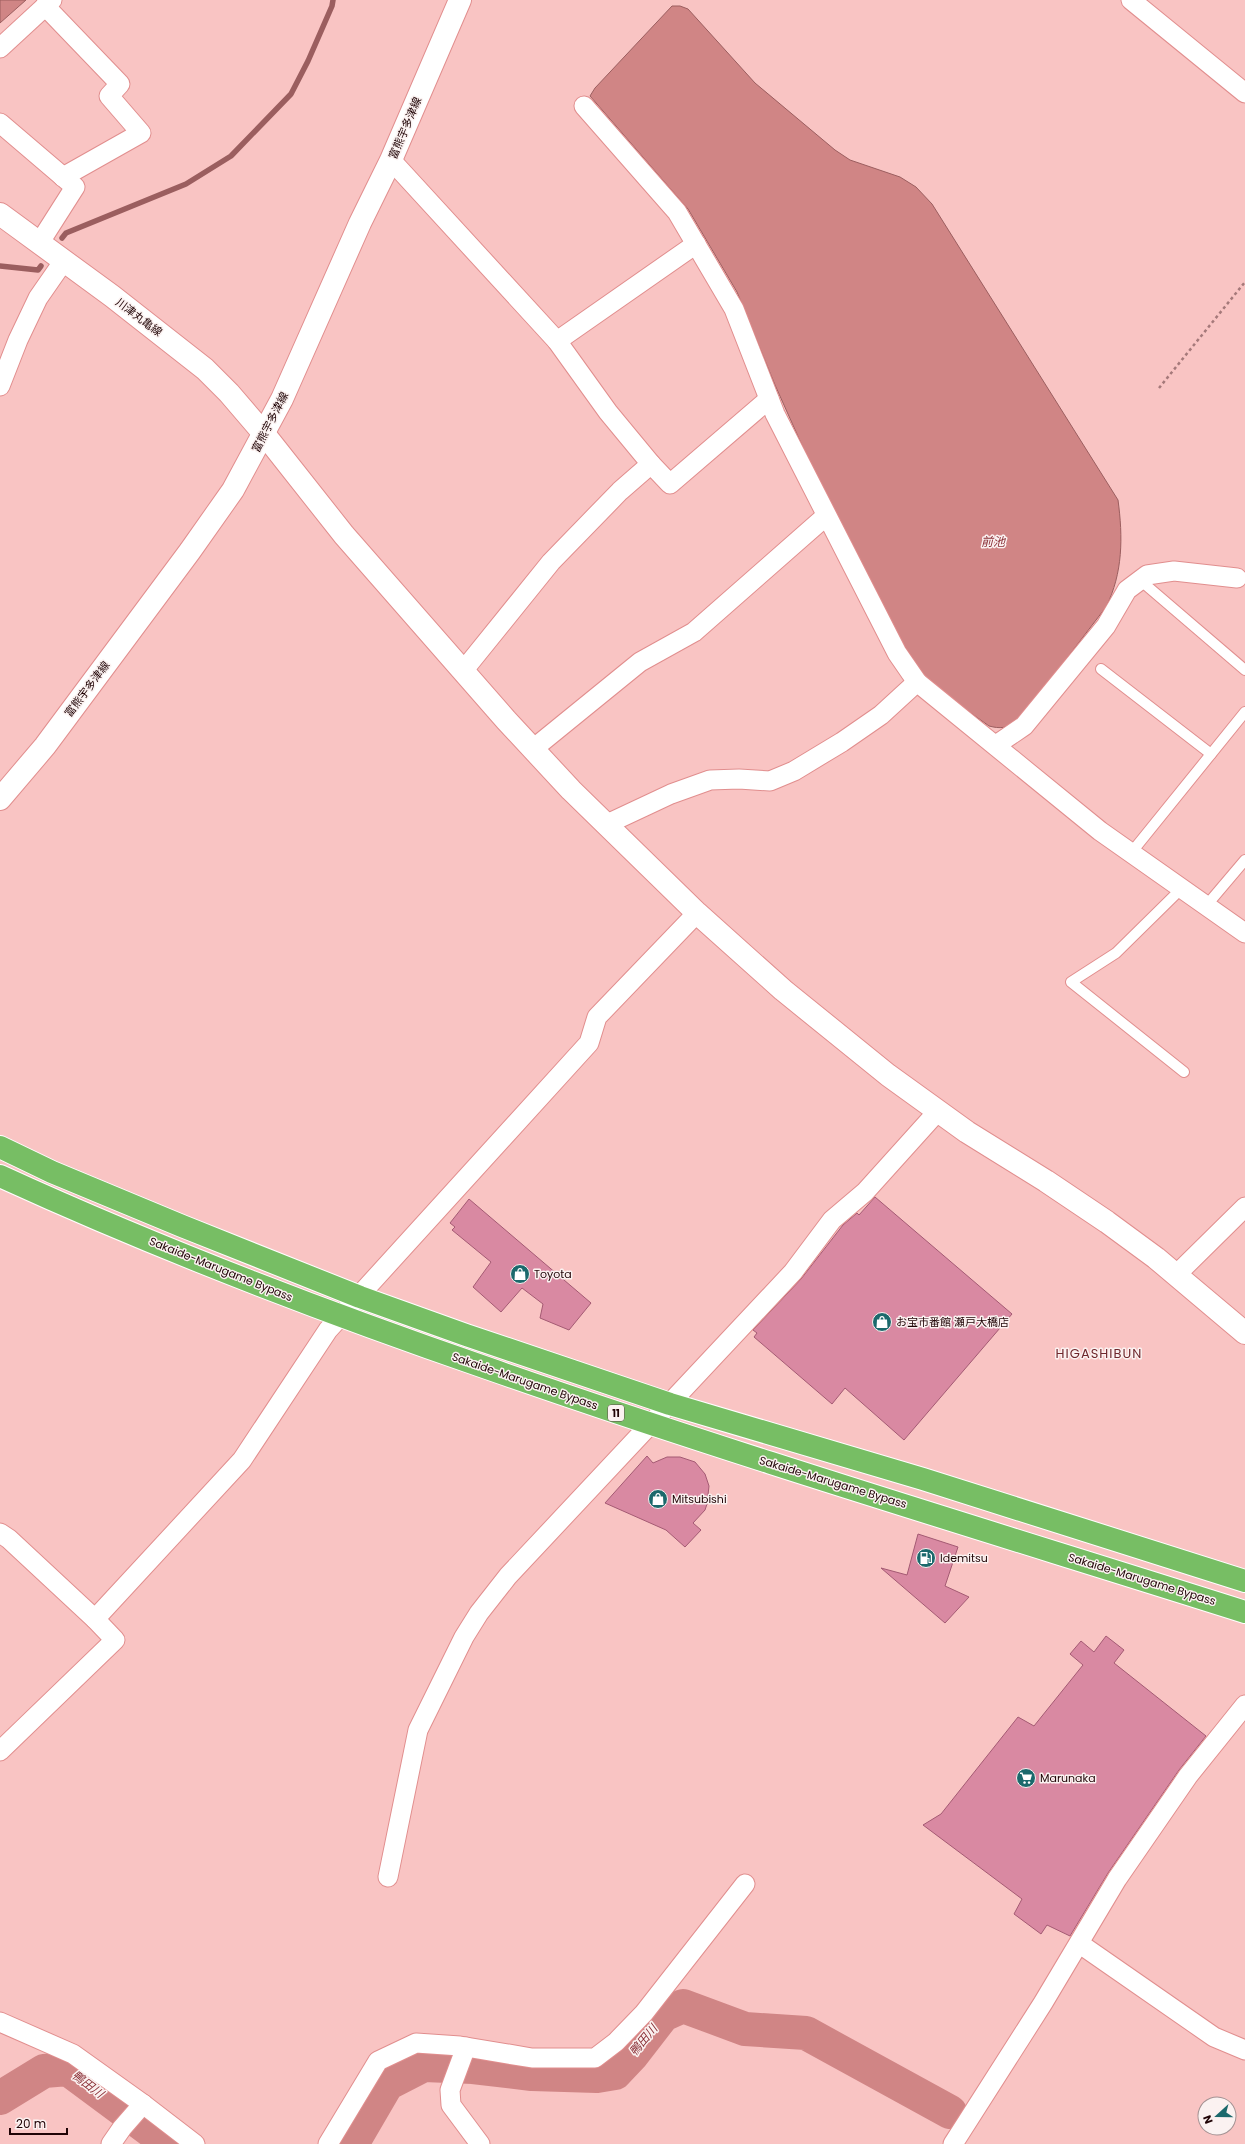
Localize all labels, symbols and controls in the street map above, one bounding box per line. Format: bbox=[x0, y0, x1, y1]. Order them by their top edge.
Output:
street label: 富熊宇多津線 bbox=[385, 94, 425, 162]
street label: 川津丸亀線 bbox=[112, 294, 166, 340]
street label: 富熊宇多津線 bbox=[248, 389, 292, 455]
water label: 前池 bbox=[981, 533, 1006, 550]
street label: 富熊宇多津線 bbox=[61, 658, 113, 720]
street label: Sakaide-Marugame Bypass bbox=[147, 1233, 295, 1305]
shop icon: Toyota bbox=[509, 1263, 531, 1285]
place label: Toyota bbox=[534, 1266, 572, 1282]
shop icon: お宝市番館 瀬戸大橋店 bbox=[871, 1311, 893, 1333]
place label: お宝市番館 瀬戸大橋店 bbox=[896, 1314, 1009, 1330]
district label: HIGASHIBUN bbox=[1056, 1344, 1142, 1363]
street label: Sakaide-Marugame Bypass bbox=[450, 1348, 600, 1414]
road number: 11 bbox=[608, 1405, 624, 1421]
street label: Sakaide-Marugame Bypass bbox=[757, 1452, 909, 1512]
shop icon: Mitsubishi bbox=[647, 1488, 669, 1510]
place label: Mitsubishi bbox=[672, 1491, 727, 1507]
fuel station icon: Idemitsu bbox=[915, 1547, 937, 1569]
street label: Sakaide-Marugame Bypass bbox=[1066, 1549, 1218, 1609]
place label: Idemitsu bbox=[940, 1550, 988, 1566]
supermarket icon: Marunaka bbox=[1015, 1767, 1037, 1789]
place label: Marunaka bbox=[1040, 1770, 1096, 1786]
water label: 鴨田川 bbox=[625, 2019, 662, 2059]
water label: 鴨田川 bbox=[69, 2066, 109, 2103]
north arrow bbox=[1197, 2096, 1237, 2136]
scale bar bbox=[10, 2110, 67, 2136]
text: N bbox=[1199, 2113, 1217, 2126]
text: 20 m bbox=[16, 2115, 46, 2132]

